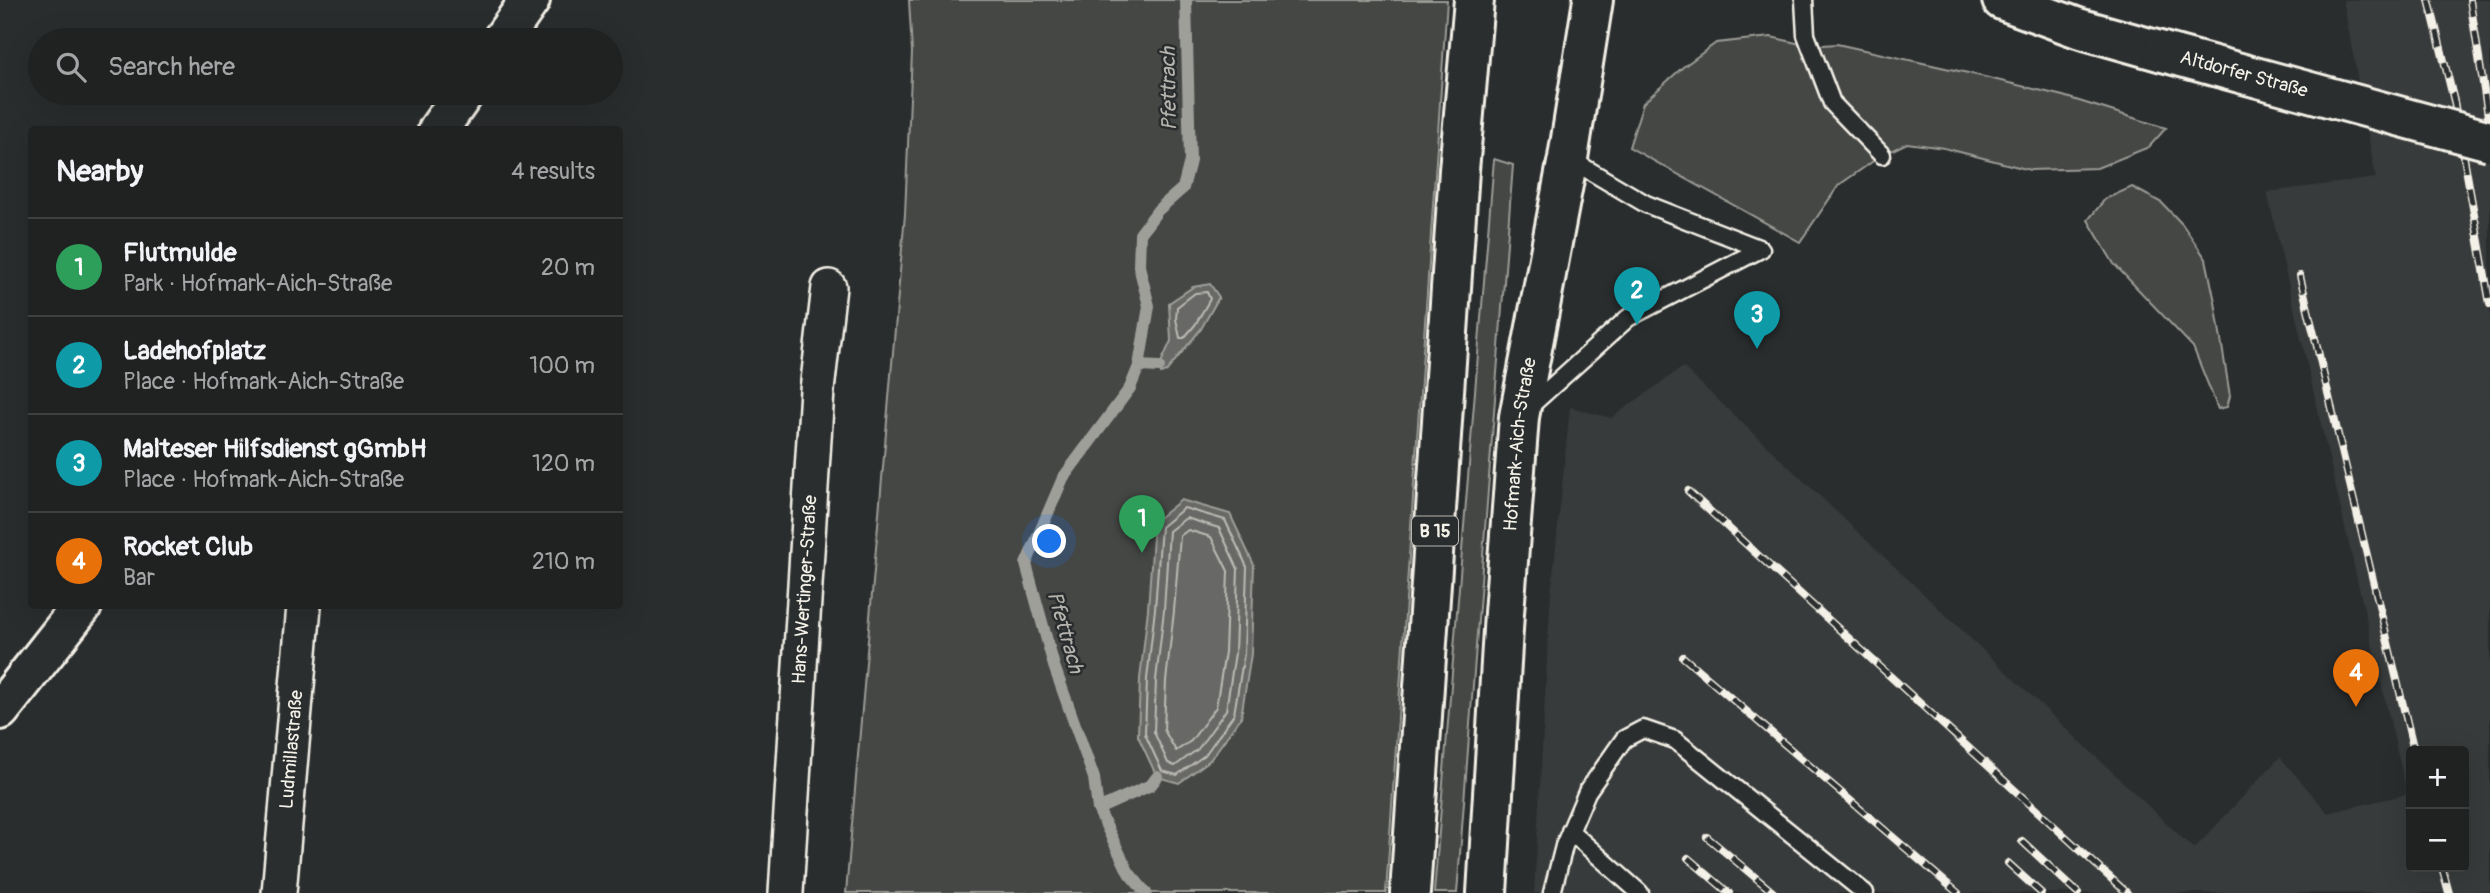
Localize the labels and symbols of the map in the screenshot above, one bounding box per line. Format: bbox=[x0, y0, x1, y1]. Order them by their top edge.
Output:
street label: Altdorfer Straße bbox=[2177, 45, 2311, 103]
water label: Pfettrach bbox=[1155, 46, 1183, 131]
pin: 2 bbox=[1614, 267, 1660, 325]
pin: 3 bbox=[1734, 291, 1780, 349]
street label: Hofmark-Aich-Straße bbox=[1498, 355, 1542, 532]
street label: Hans-Wertinger-Straße bbox=[787, 494, 823, 685]
pin: 1 bbox=[1119, 495, 1165, 553]
road number: B 15 bbox=[1412, 516, 1458, 546]
your location bbox=[1032, 524, 1066, 558]
water label: Pfettrach bbox=[1040, 588, 1090, 677]
pin: 4 bbox=[2333, 649, 2379, 707]
street label: Ludmillastraße bbox=[274, 688, 309, 810]

